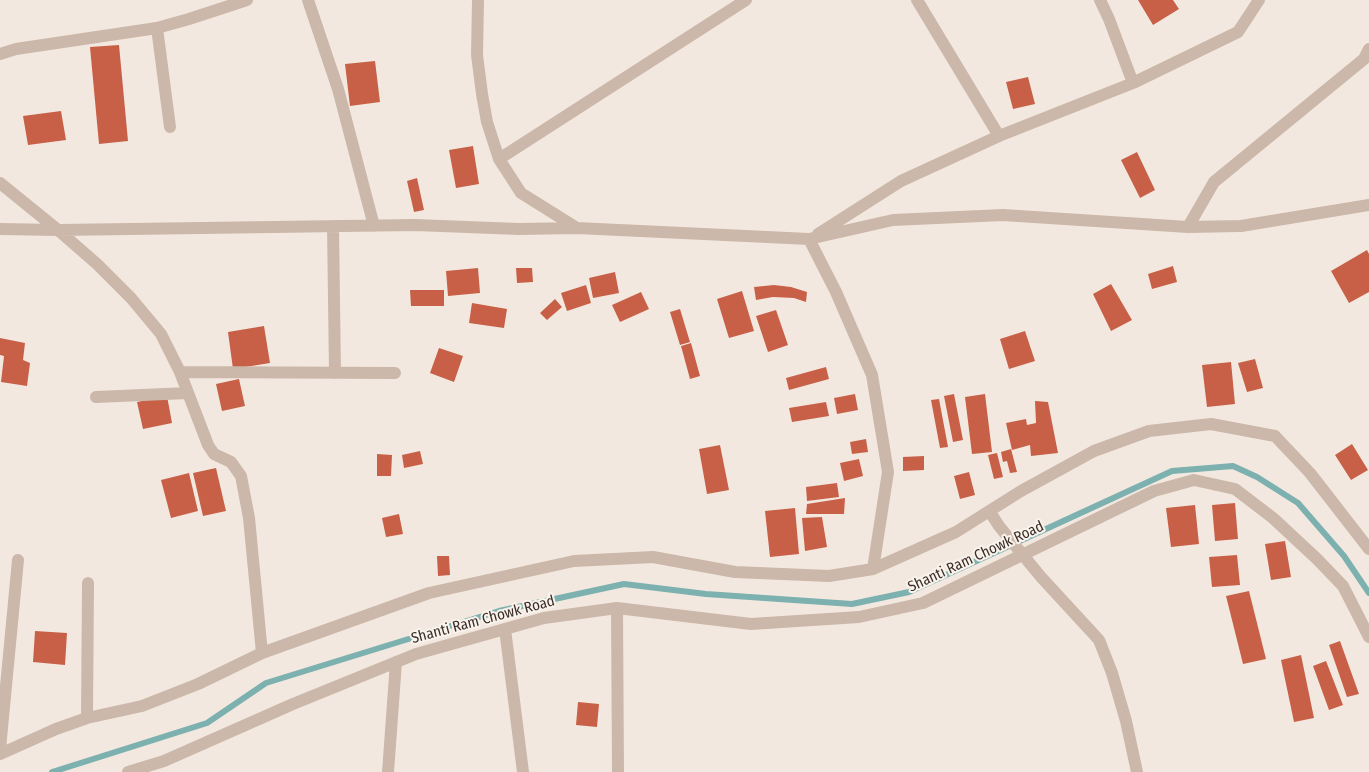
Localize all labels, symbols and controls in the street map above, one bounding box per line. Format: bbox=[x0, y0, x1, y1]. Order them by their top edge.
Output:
street label: Shanti Ram Chowk Road bbox=[905, 518, 1047, 596]
street label: Shanti Ram Chowk Road bbox=[409, 592, 557, 648]

